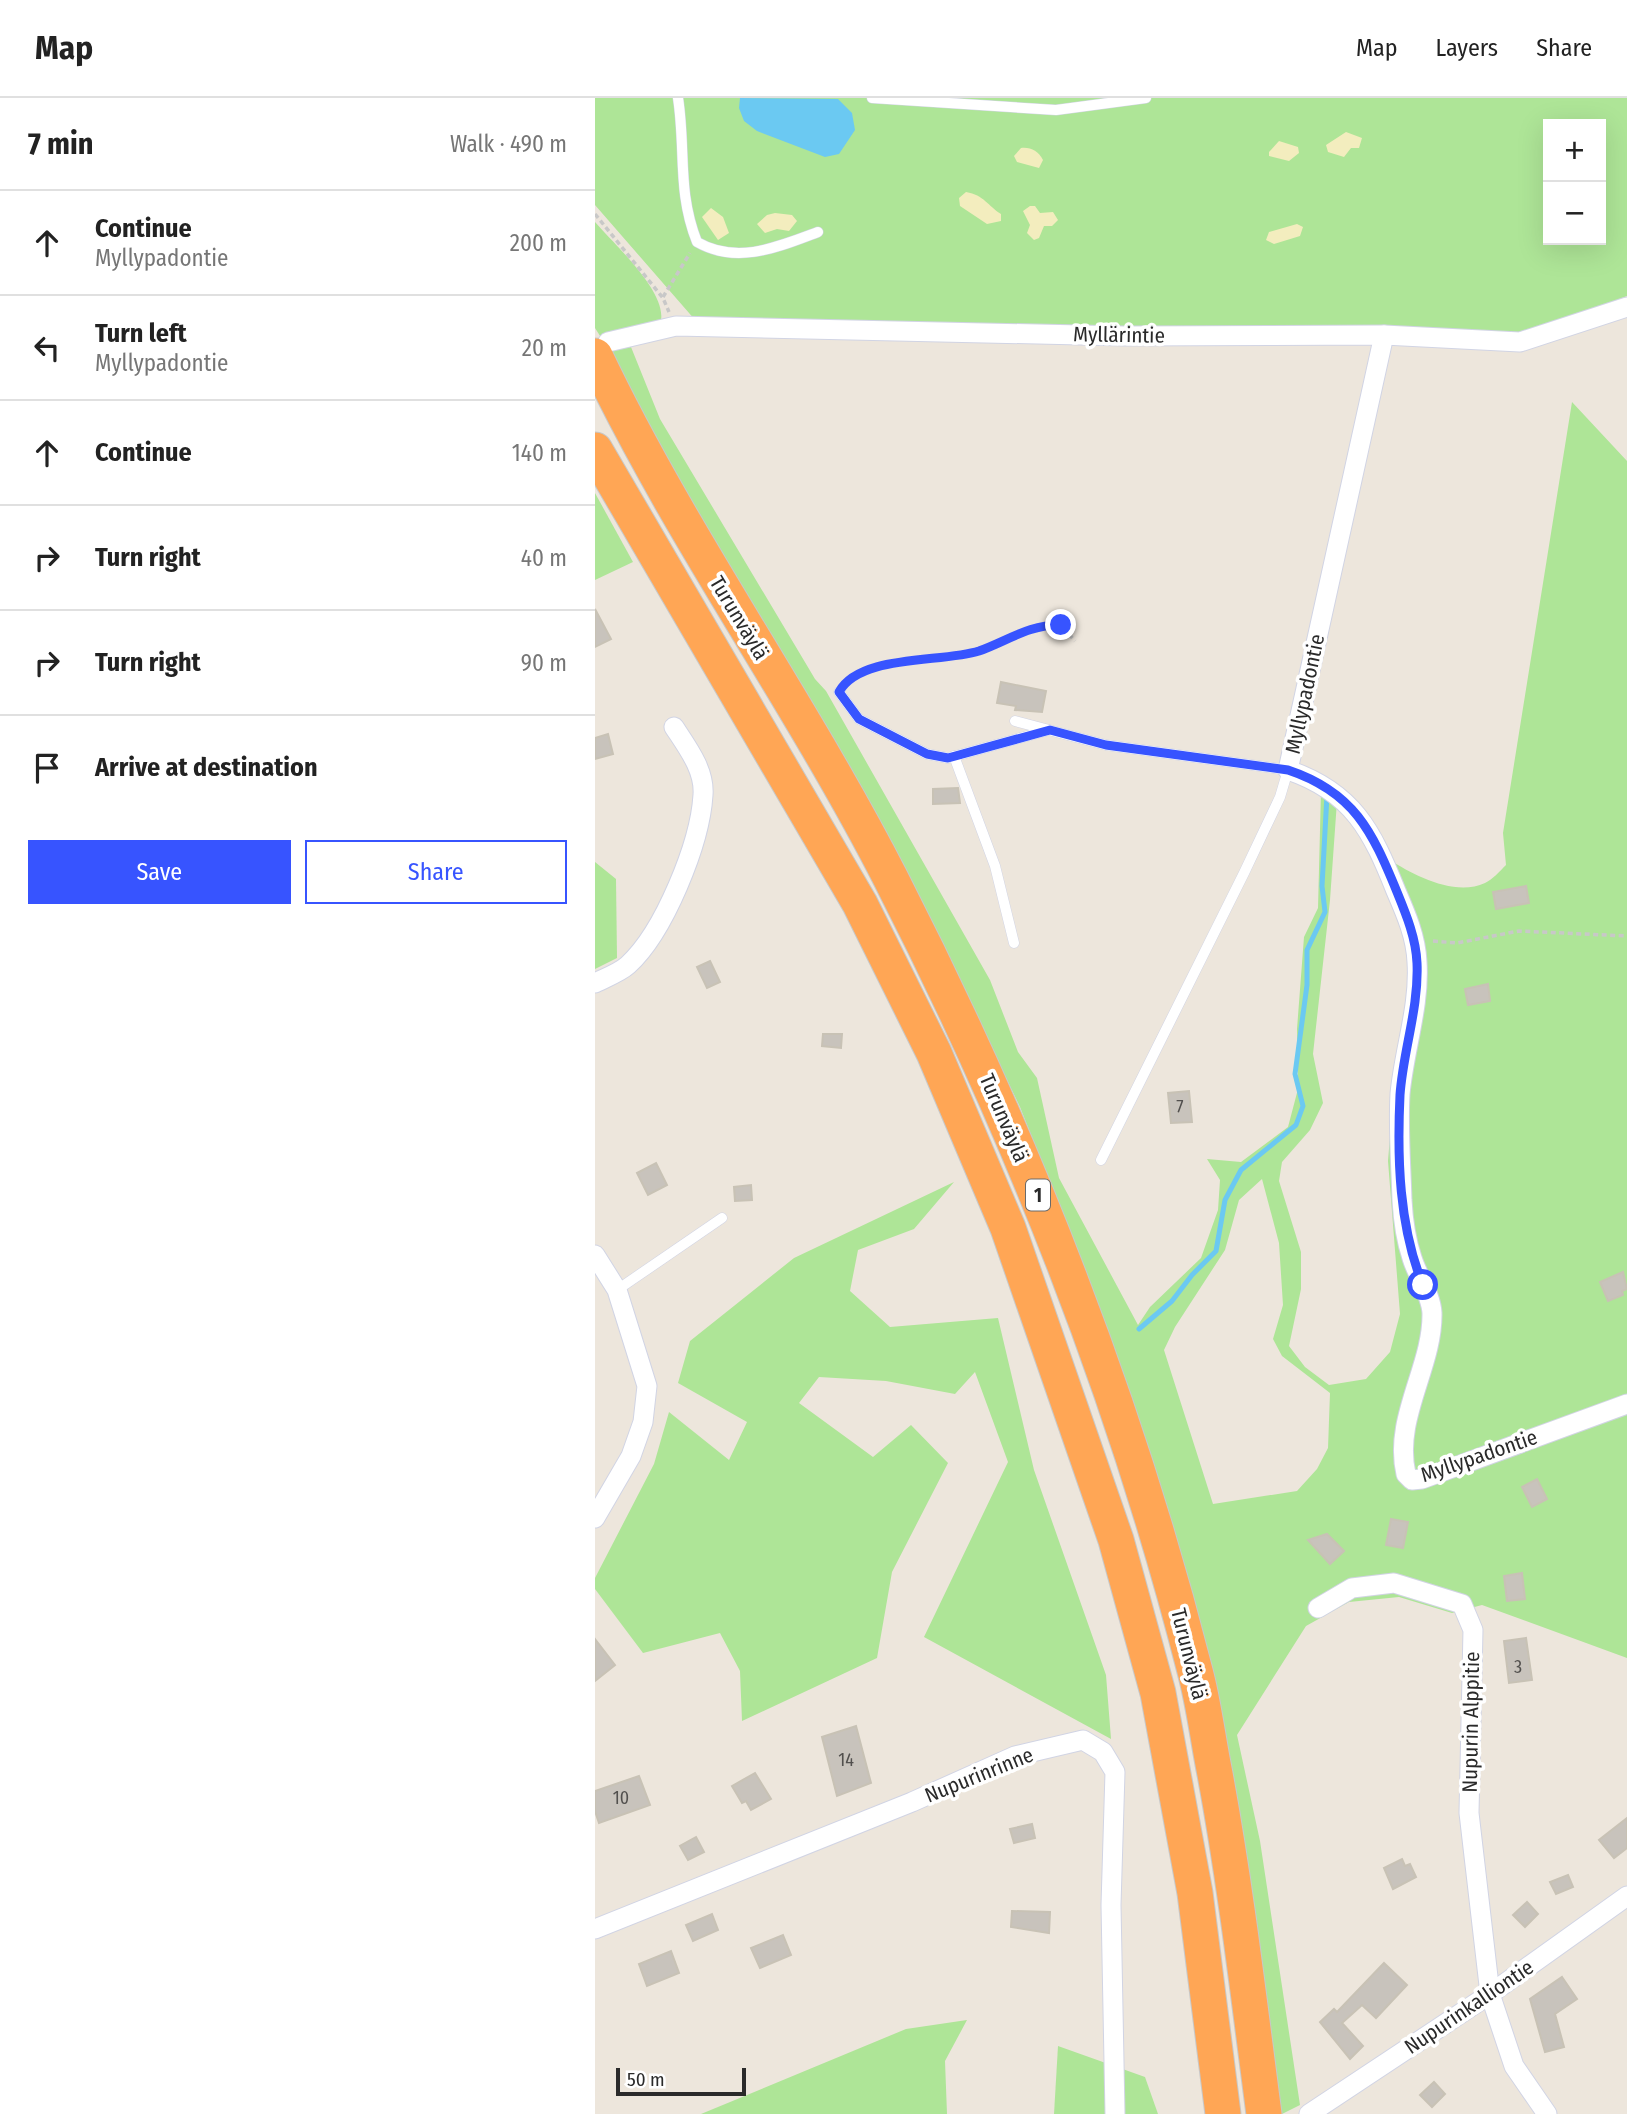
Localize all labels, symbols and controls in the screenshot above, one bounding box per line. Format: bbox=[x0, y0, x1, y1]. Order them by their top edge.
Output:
text: Map bbox=[35, 28, 93, 68]
text: Map bbox=[1356, 34, 1398, 62]
text: Layers bbox=[1436, 34, 1498, 62]
text: Share bbox=[1536, 34, 1592, 62]
map controls bbox=[1543, 119, 1606, 245]
button: + bbox=[1543, 119, 1606, 182]
text: 7 min bbox=[28, 126, 93, 162]
text: Walk · 490 m bbox=[450, 130, 567, 158]
button: − bbox=[1543, 182, 1606, 245]
text: Continue bbox=[95, 213, 192, 244]
icon: ahead bbox=[28, 224, 66, 262]
text: 200 m bbox=[510, 229, 567, 257]
text: Myllypadontie bbox=[95, 244, 228, 272]
text: Turn left bbox=[95, 318, 187, 349]
street label: Myllärintie bbox=[1073, 321, 1165, 349]
icon: left bbox=[28, 329, 66, 367]
text: 20 m bbox=[522, 334, 567, 362]
text: Myllypadontie bbox=[95, 349, 228, 377]
icon: ahead bbox=[28, 434, 66, 472]
text: Continue bbox=[95, 437, 192, 468]
text: 140 m bbox=[512, 439, 567, 467]
icon: right bbox=[28, 539, 66, 577]
text: Turn right bbox=[95, 542, 201, 573]
text: 40 m bbox=[521, 544, 567, 572]
street label: Turunväylä bbox=[704, 571, 774, 665]
route end bbox=[1045, 609, 1076, 640]
street label: Myllypadontie bbox=[1280, 632, 1330, 756]
icon: right bbox=[28, 644, 66, 682]
text: Turn right bbox=[95, 647, 201, 678]
text: 90 m bbox=[521, 649, 567, 677]
icon: arrive bbox=[28, 749, 66, 787]
text: Arrive at destination bbox=[95, 752, 318, 783]
button: Save bbox=[28, 840, 291, 904]
button: Share bbox=[305, 840, 567, 904]
street label: Turunväylä bbox=[974, 1070, 1034, 1166]
house number: 7 bbox=[1176, 1096, 1184, 1118]
road number: 1 bbox=[1026, 1180, 1050, 1210]
route start bbox=[1407, 1269, 1438, 1300]
street label: Myllypadontie bbox=[1417, 1424, 1541, 1488]
street label: Turunväylä bbox=[1165, 1606, 1213, 1702]
street label: Nupurin Alppitie bbox=[1457, 1651, 1485, 1793]
house number: 3 bbox=[1514, 1656, 1522, 1678]
street label: Nupurinrinne bbox=[921, 1741, 1037, 1809]
house number: 14 bbox=[838, 1749, 854, 1771]
house number: 10 bbox=[613, 1787, 629, 1809]
street label: Nupurinkalliontie bbox=[1399, 1954, 1539, 2060]
scale bar bbox=[616, 2065, 745, 2097]
text: 50 m bbox=[627, 2068, 665, 2091]

